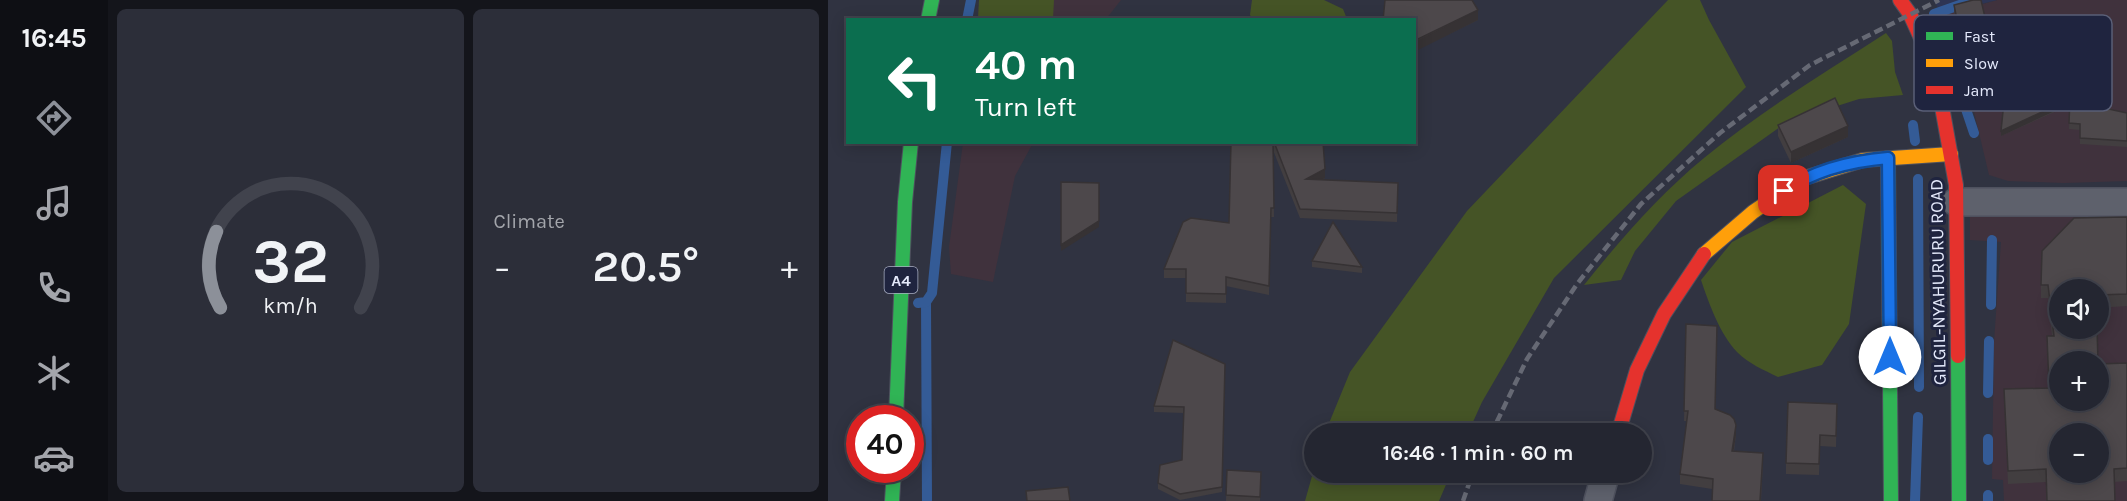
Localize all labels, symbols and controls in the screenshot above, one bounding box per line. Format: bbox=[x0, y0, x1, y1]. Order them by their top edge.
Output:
legend bbox=[1914, 15, 2112, 111]
text: 16:45 bbox=[21, 22, 87, 54]
text: Fast bbox=[1964, 27, 1995, 46]
text: 40 m bbox=[975, 40, 1077, 90]
icon: left bbox=[876, 42, 954, 120]
text: Slow bbox=[1964, 54, 1999, 73]
text: Jam bbox=[1964, 81, 1994, 100]
text: Turn left bbox=[975, 91, 1076, 123]
icon: directions bbox=[33, 97, 75, 139]
pin bbox=[1758, 165, 1809, 216]
icon: arrive bbox=[1767, 174, 1800, 207]
street label: GILGIL-NYAHURURU ROAD bbox=[1925, 179, 1951, 385]
icon: music bbox=[33, 182, 75, 224]
text: Climate bbox=[494, 210, 565, 233]
text: 32 bbox=[252, 225, 329, 298]
text: 20.5° bbox=[592, 240, 699, 292]
text: − bbox=[494, 248, 511, 286]
text: + bbox=[781, 248, 798, 286]
icon: phone bbox=[33, 267, 75, 309]
road number: A4 bbox=[884, 267, 918, 293]
map controls bbox=[2049, 279, 2109, 483]
button: sound bbox=[2049, 279, 2109, 339]
text: km/h bbox=[263, 293, 317, 318]
position arrow bbox=[1858, 325, 1922, 389]
button: + bbox=[2049, 351, 2109, 411]
icon: climate bbox=[33, 352, 75, 394]
speed limit sign: 40 bbox=[846, 405, 924, 483]
button: − bbox=[2049, 423, 2109, 483]
icon: car bbox=[33, 437, 75, 479]
text: 16:46 · 1 min · 60 m bbox=[1382, 440, 1574, 466]

